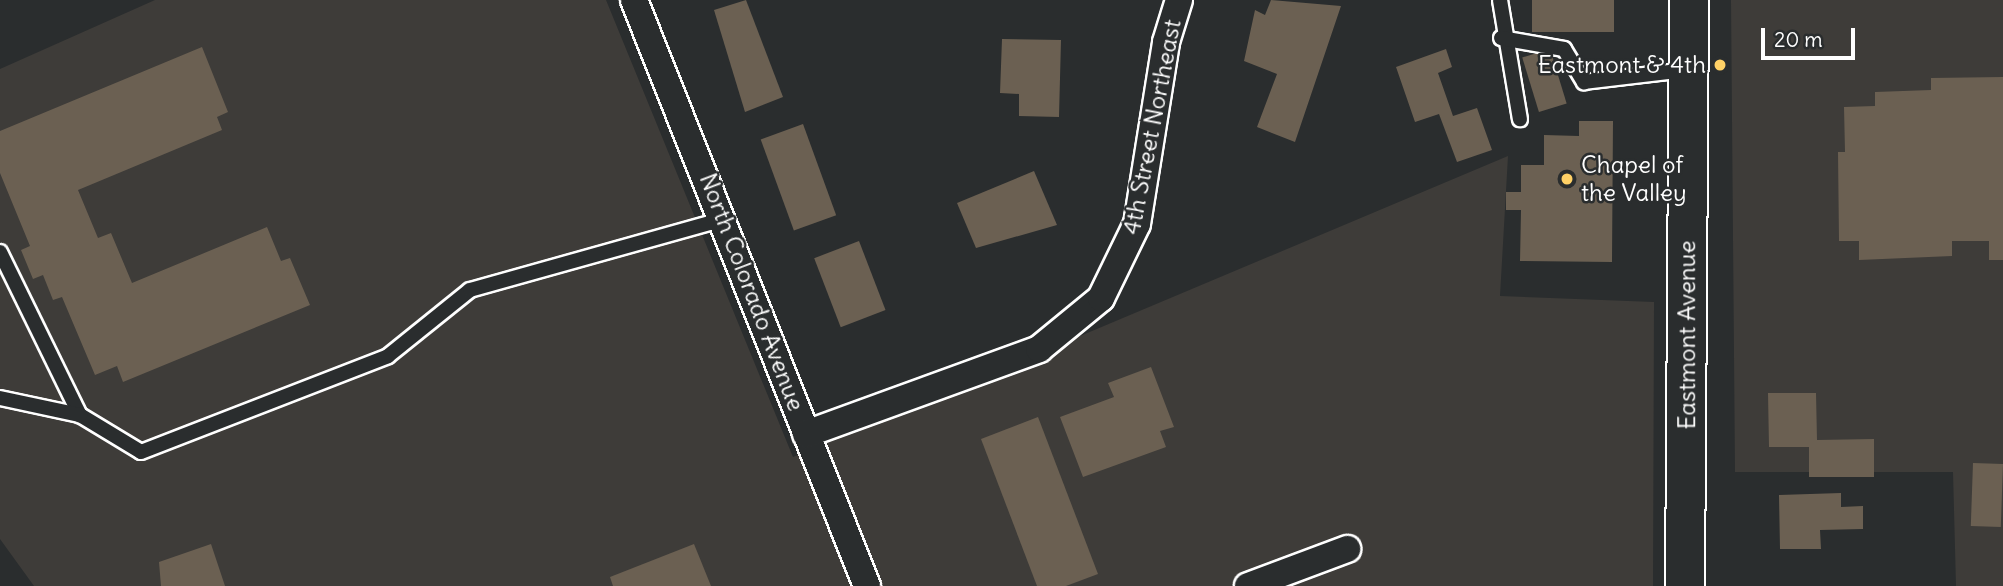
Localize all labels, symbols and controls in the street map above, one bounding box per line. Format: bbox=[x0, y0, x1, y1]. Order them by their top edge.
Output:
scale bar bbox=[1765, 14, 1860, 58]
street label: 4th Street Northeast bbox=[1117, 17, 1187, 237]
text: 20 m bbox=[1774, 26, 1823, 53]
place label: Eastmont & 4th bbox=[1538, 51, 1706, 79]
marker: Eastmont & 4th bbox=[1712, 57, 1728, 73]
place label: Chapel of the Valley bbox=[1581, 151, 1687, 207]
street label: North Colorado Avenue bbox=[693, 169, 811, 415]
marker: Chapel of the Valley bbox=[1559, 171, 1575, 187]
street label: Eastmont Avenue bbox=[1673, 241, 1701, 429]

